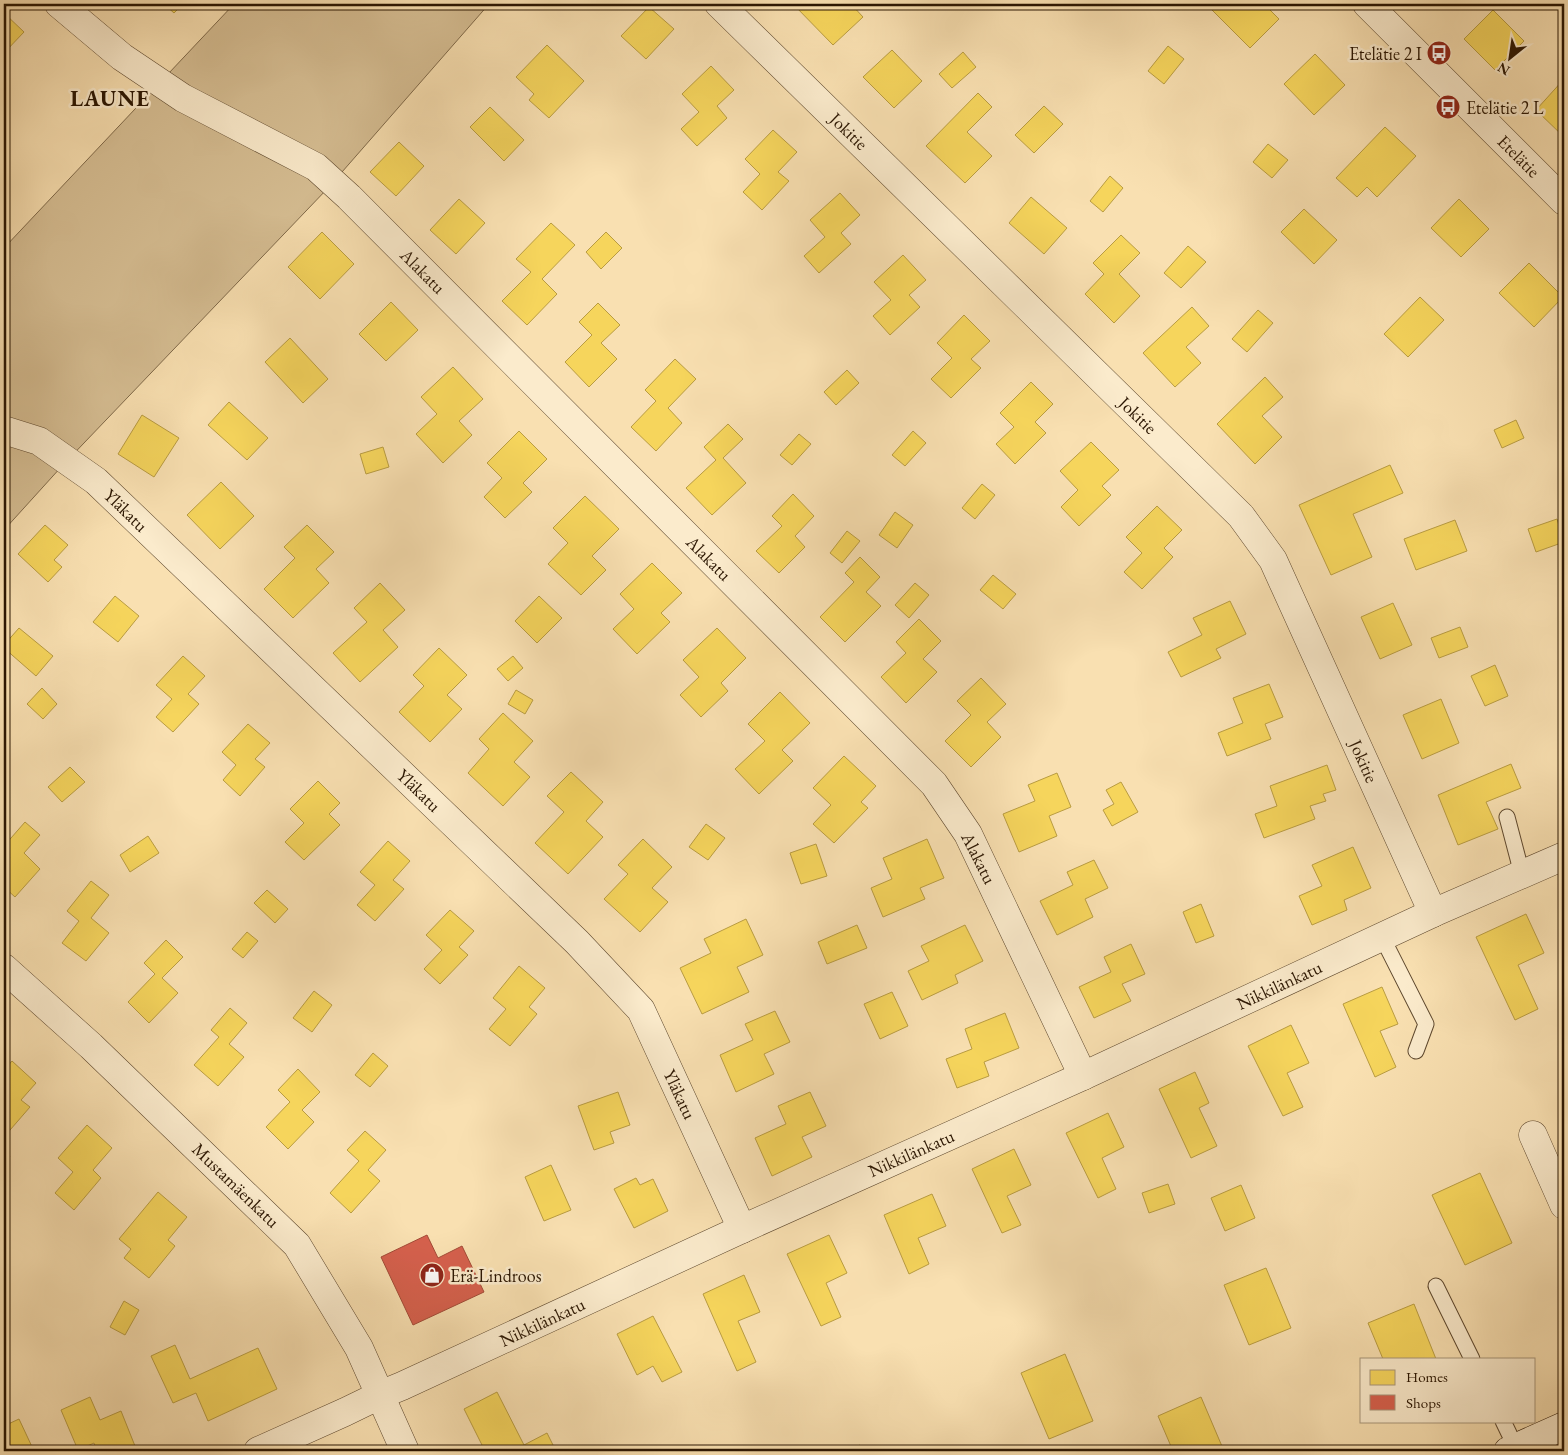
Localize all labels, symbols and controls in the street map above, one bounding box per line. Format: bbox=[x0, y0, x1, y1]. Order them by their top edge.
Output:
north arrow bbox=[1486, 32, 1536, 82]
bus stop icon: Etelätie 2 I bbox=[1426, 40, 1452, 66]
place label: Etelätie 2 I bbox=[1349, 42, 1422, 65]
text: N bbox=[1494, 58, 1513, 80]
district label: LAUNE bbox=[70, 84, 150, 113]
bus stop icon: Etelätie 2 L bbox=[1435, 94, 1461, 120]
place label: Etelätie 2 L bbox=[1466, 96, 1544, 119]
street label: Jokitie bbox=[823, 106, 873, 155]
street label: Etelätie bbox=[1493, 130, 1545, 182]
street label: Alakatu bbox=[395, 243, 451, 299]
street label: Jokitie bbox=[1112, 390, 1162, 439]
street label: Yläkatu bbox=[99, 483, 153, 537]
street label: Alakatu bbox=[681, 530, 737, 586]
street label: Jokitie bbox=[1344, 734, 1384, 786]
street label: Yläkatu bbox=[392, 763, 446, 817]
street label: Alakatu bbox=[956, 828, 1002, 888]
street label: Nikkilänkatu bbox=[1233, 955, 1326, 1015]
street label: Yläkatu bbox=[658, 1065, 702, 1123]
street label: Nikkilänkatu bbox=[864, 1124, 958, 1182]
street label: Mustamäenkatu bbox=[187, 1138, 285, 1233]
shop icon: Erä-Lindroos bbox=[419, 1262, 445, 1288]
place label: Erä-Lindroos bbox=[450, 1264, 542, 1287]
street label: Nikkilänkatu bbox=[496, 1292, 589, 1352]
legend bbox=[1360, 1358, 1536, 1422]
text: Homes bbox=[1406, 1367, 1448, 1386]
text: Shops bbox=[1406, 1393, 1441, 1412]

